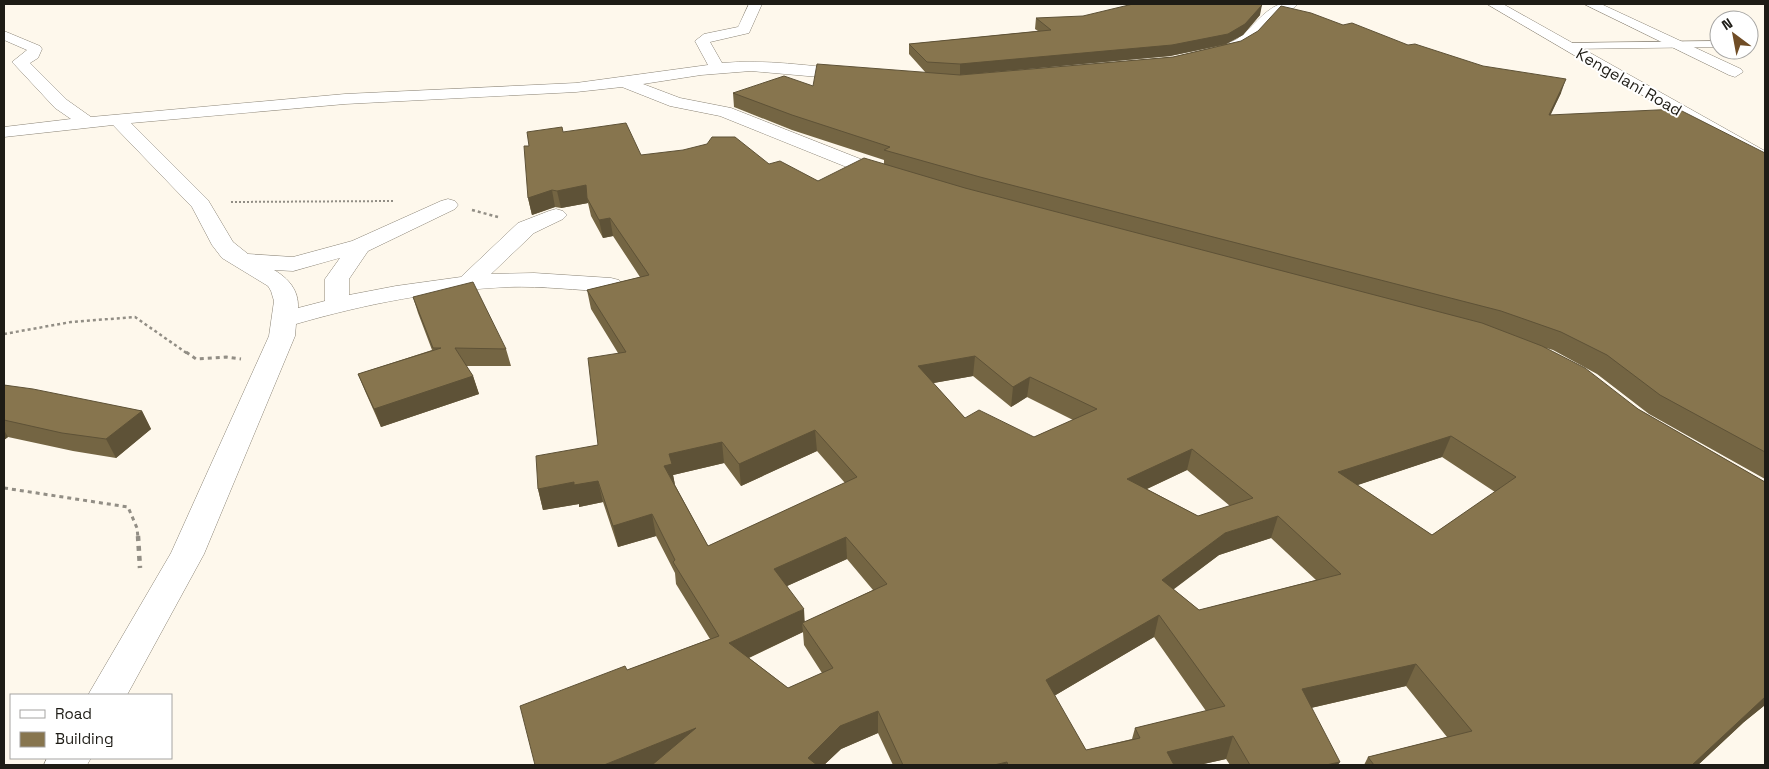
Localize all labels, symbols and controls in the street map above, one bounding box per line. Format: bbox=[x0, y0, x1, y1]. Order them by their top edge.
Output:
north arrow bbox=[1709, 10, 1759, 60]
text: N bbox=[1718, 14, 1736, 34]
street label: Kengelani Road bbox=[1572, 43, 1686, 121]
legend bbox=[10, 694, 172, 759]
text: Road bbox=[55, 704, 92, 723]
text: Building bbox=[55, 729, 114, 748]

